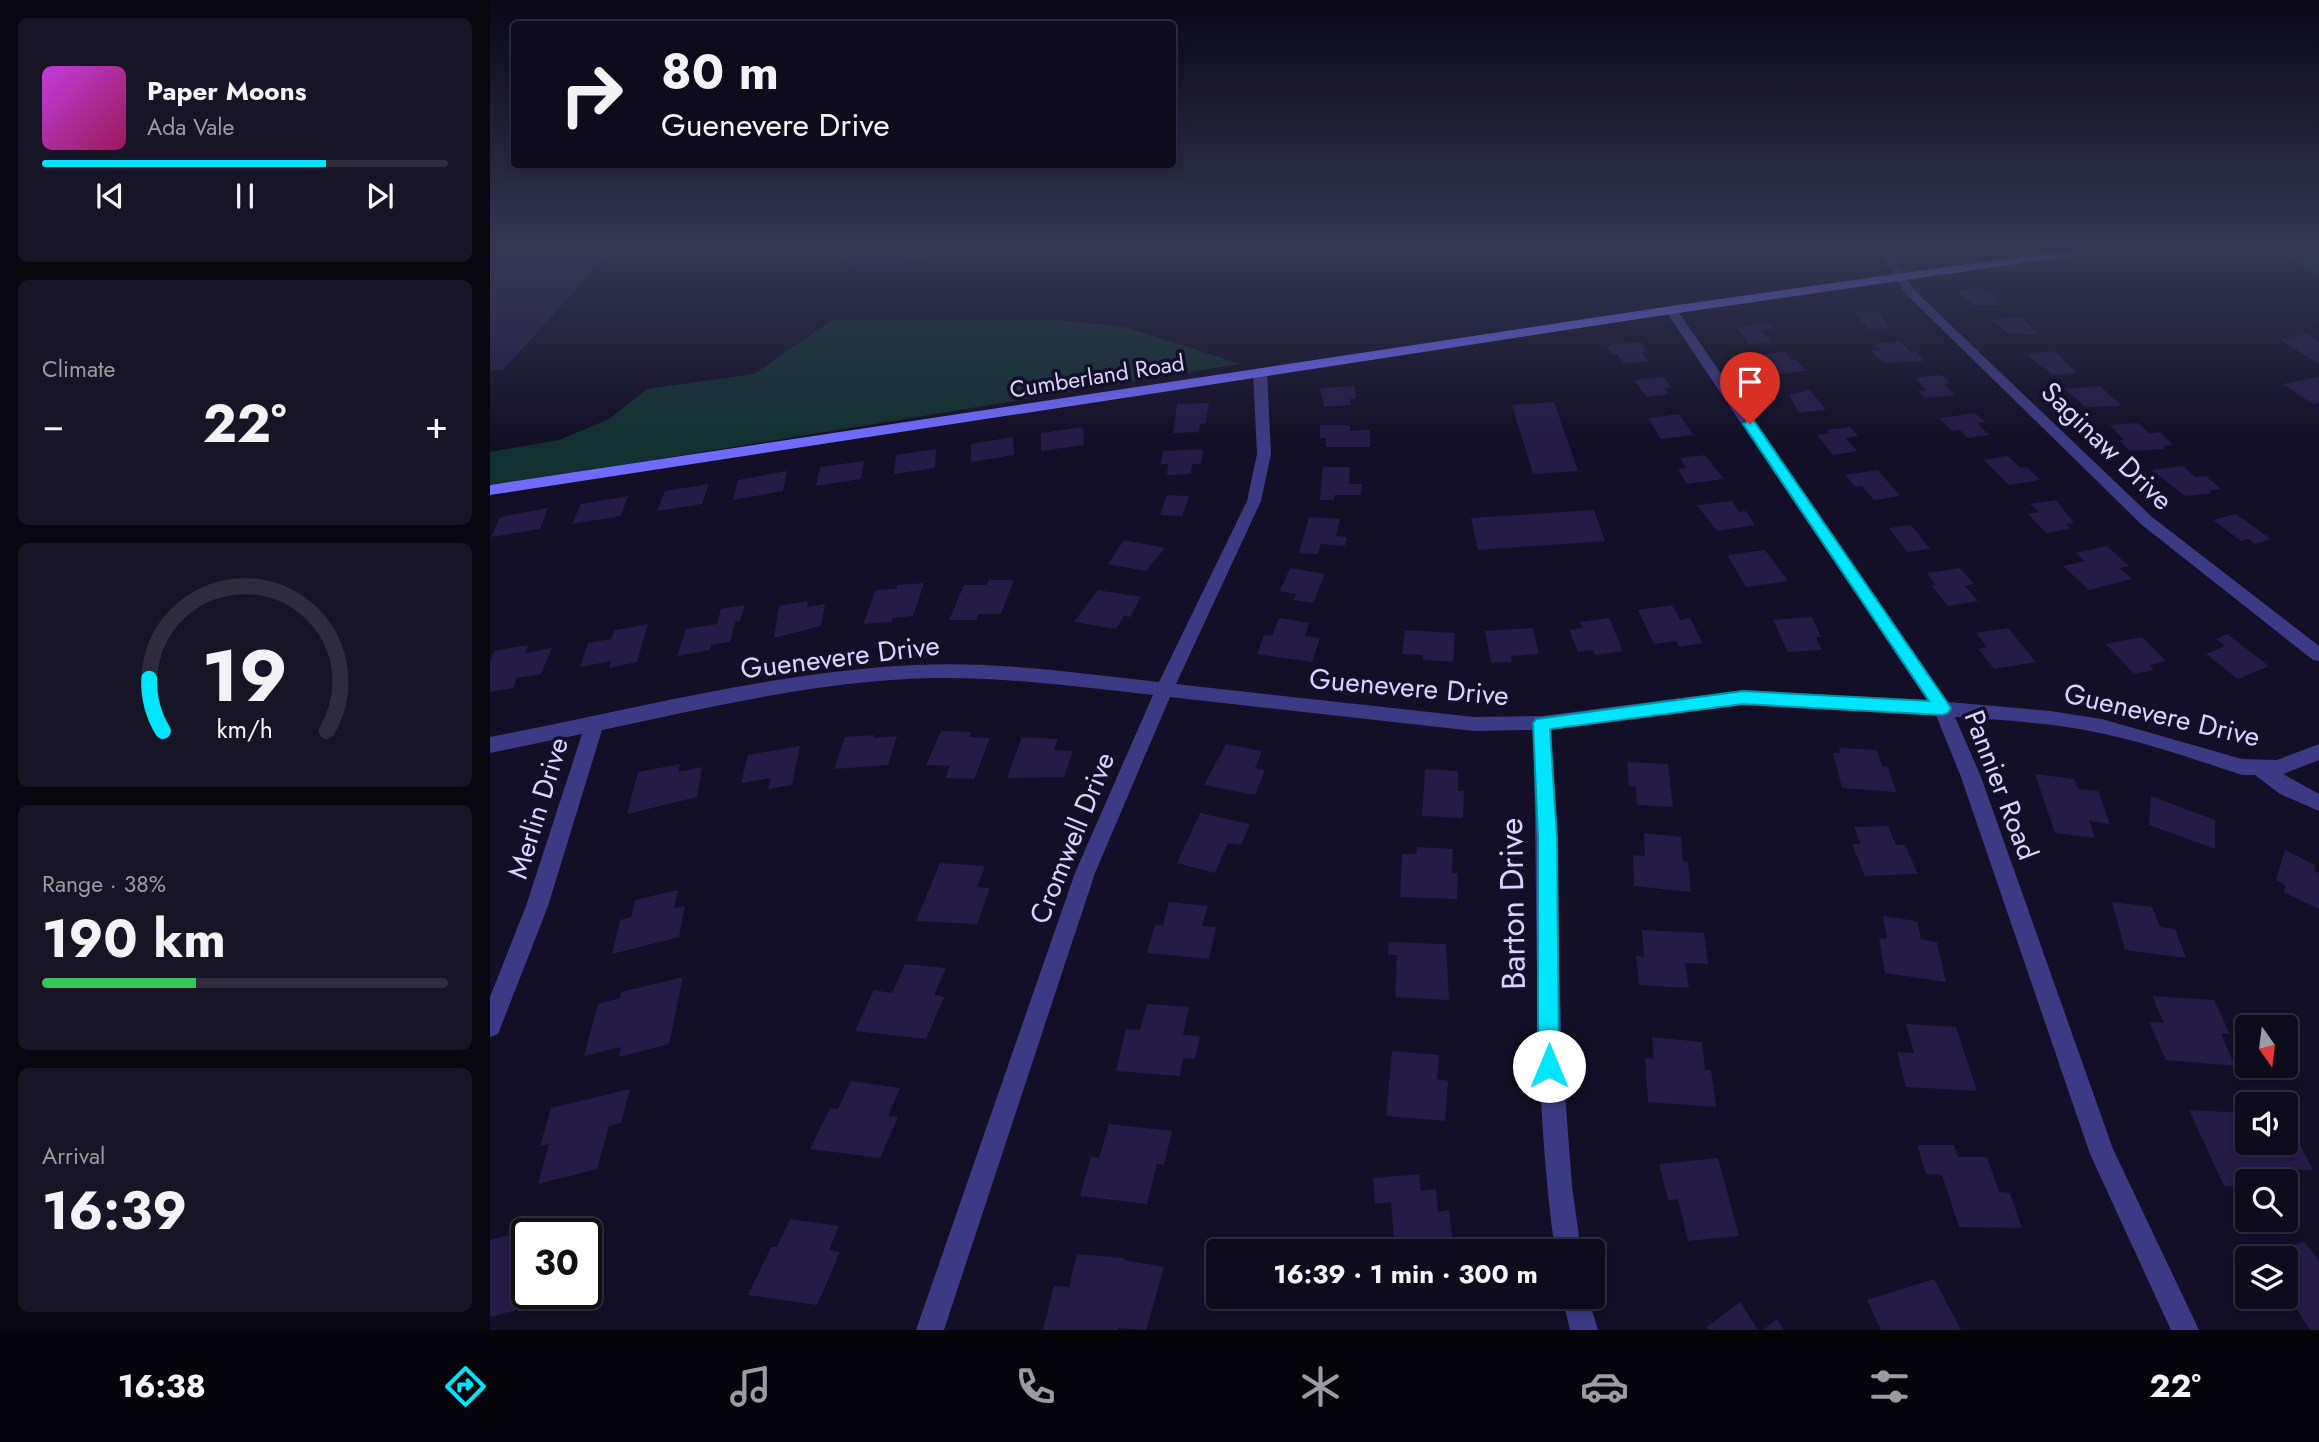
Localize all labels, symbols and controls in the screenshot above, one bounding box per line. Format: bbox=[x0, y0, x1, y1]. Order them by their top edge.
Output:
text: 80 m bbox=[661, 37, 779, 107]
icon: right bbox=[546, 49, 637, 140]
text: Paper Moons bbox=[147, 72, 307, 110]
text: Guenevere Drive bbox=[661, 102, 890, 148]
text: Ada Vale bbox=[147, 110, 234, 144]
icon: previous bbox=[91, 177, 129, 215]
icon: pause bbox=[226, 177, 264, 215]
icon: next bbox=[361, 177, 399, 215]
street label: Cumberland Road bbox=[1007, 345, 1187, 407]
text: Climate bbox=[42, 352, 115, 386]
pin bbox=[1720, 352, 1780, 424]
icon: arrive bbox=[1731, 363, 1769, 401]
street label: Saginaw Drive bbox=[2032, 372, 2182, 520]
text: 22° bbox=[203, 386, 286, 462]
text: − bbox=[42, 397, 64, 452]
text: + bbox=[425, 397, 448, 452]
text: 19 bbox=[202, 623, 288, 728]
street label: Guenevere Drive bbox=[738, 624, 942, 690]
street label: Guenevere Drive bbox=[1308, 658, 1510, 716]
street label: Guenevere Drive bbox=[2060, 673, 2264, 757]
street label: Pannier Road bbox=[1954, 704, 2048, 866]
text: km/h bbox=[217, 711, 273, 747]
street label: Merlin Drive bbox=[497, 732, 579, 884]
street label: Cromwell Drive bbox=[1019, 746, 1125, 930]
street label: Barton Drive bbox=[1487, 818, 1537, 990]
text: Range · 38% bbox=[42, 867, 166, 901]
text: 190 km bbox=[42, 901, 226, 977]
north arrow bbox=[2235, 1015, 2298, 1078]
map controls bbox=[2235, 1015, 2298, 1309]
position arrow bbox=[1512, 1029, 1586, 1103]
button: sound bbox=[2235, 1092, 2298, 1155]
text: Arrival bbox=[42, 1139, 105, 1173]
button: search bbox=[2235, 1169, 2298, 1232]
text: 16:39 bbox=[42, 1173, 187, 1249]
speed limit sign: 30 bbox=[511, 1218, 602, 1309]
button: layers bbox=[2235, 1246, 2298, 1309]
text: 16:39 · 1 min · 300 m bbox=[1273, 1255, 1538, 1293]
icon: directions bbox=[441, 1362, 490, 1411]
icon: music bbox=[726, 1362, 775, 1411]
icon: phone bbox=[1011, 1362, 1060, 1411]
icon: climate bbox=[1296, 1362, 1345, 1411]
icon: car bbox=[1580, 1362, 1629, 1411]
icon: filters bbox=[1865, 1362, 1914, 1411]
text: 16:38 bbox=[118, 1363, 206, 1409]
text: 22° bbox=[2150, 1363, 2201, 1409]

